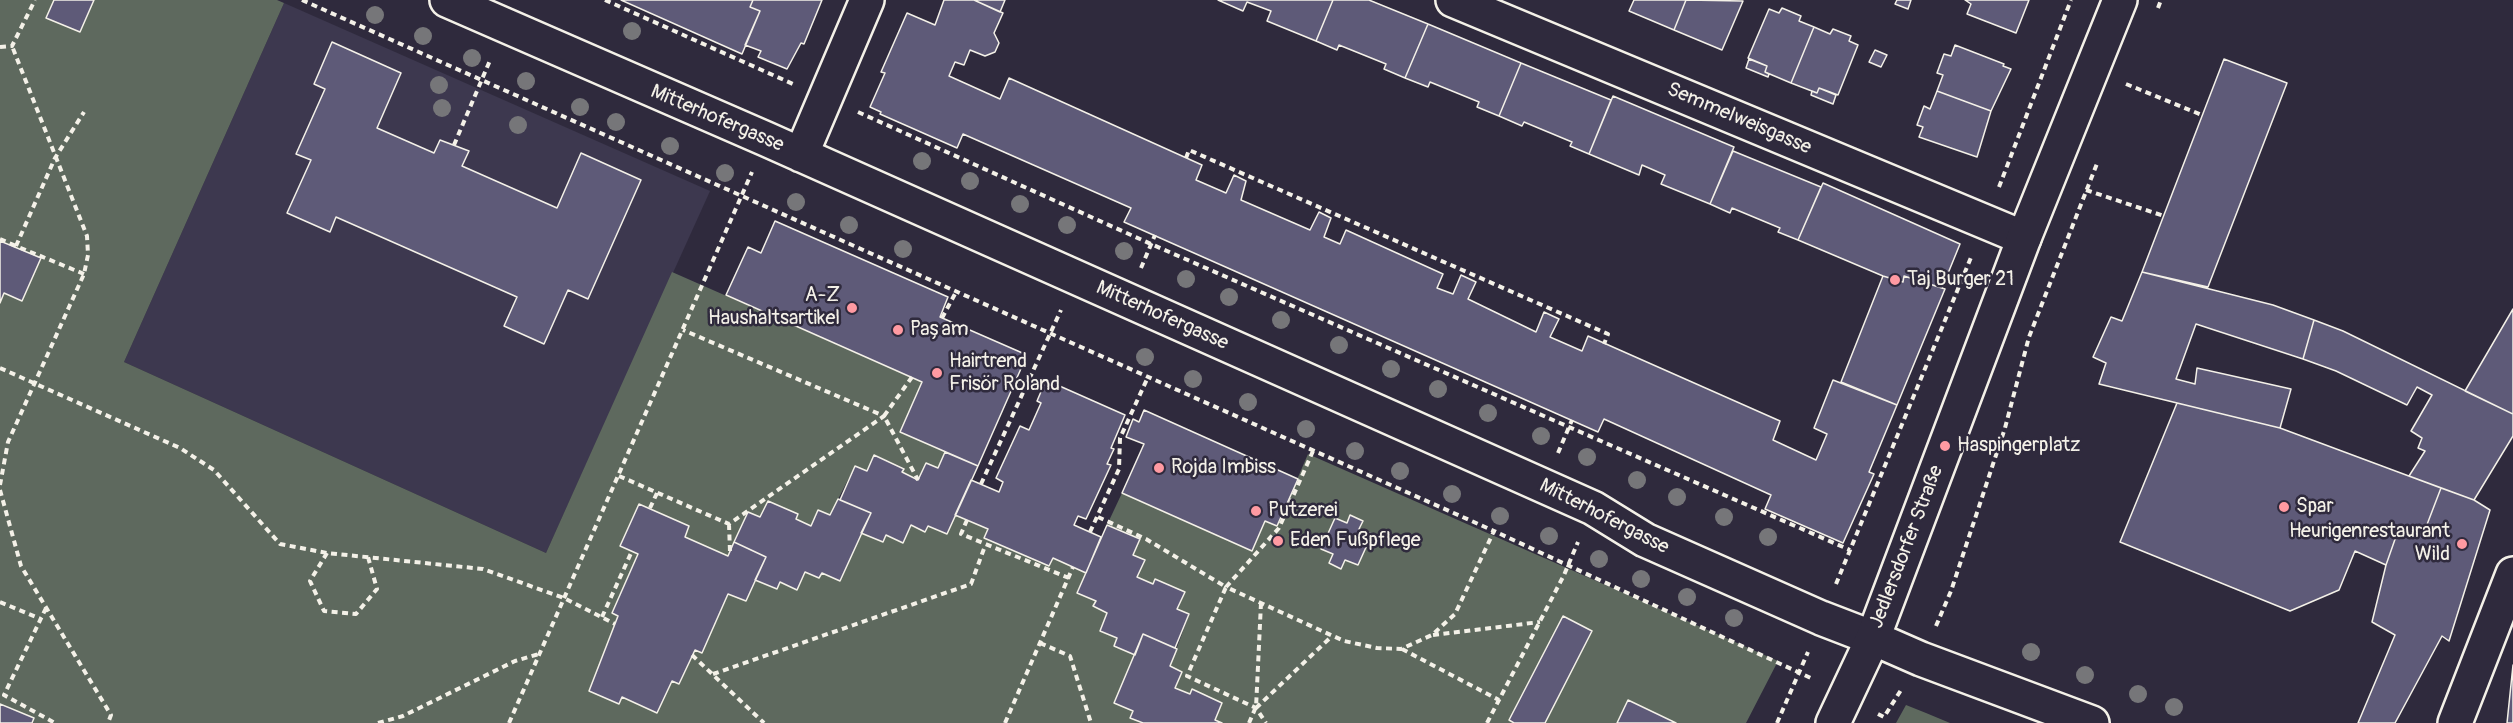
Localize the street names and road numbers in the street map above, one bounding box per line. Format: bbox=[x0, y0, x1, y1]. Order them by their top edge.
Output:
street label: Semmelweisgasse bbox=[1663, 78, 1815, 160]
street label: Mitterhofergasse bbox=[647, 80, 787, 158]
street label: Mitterhofergasse bbox=[1092, 276, 1232, 356]
street label: Jedlersdorfer Straße bbox=[1865, 462, 1949, 632]
street label: Mitterhofergasse bbox=[1535, 474, 1673, 560]

